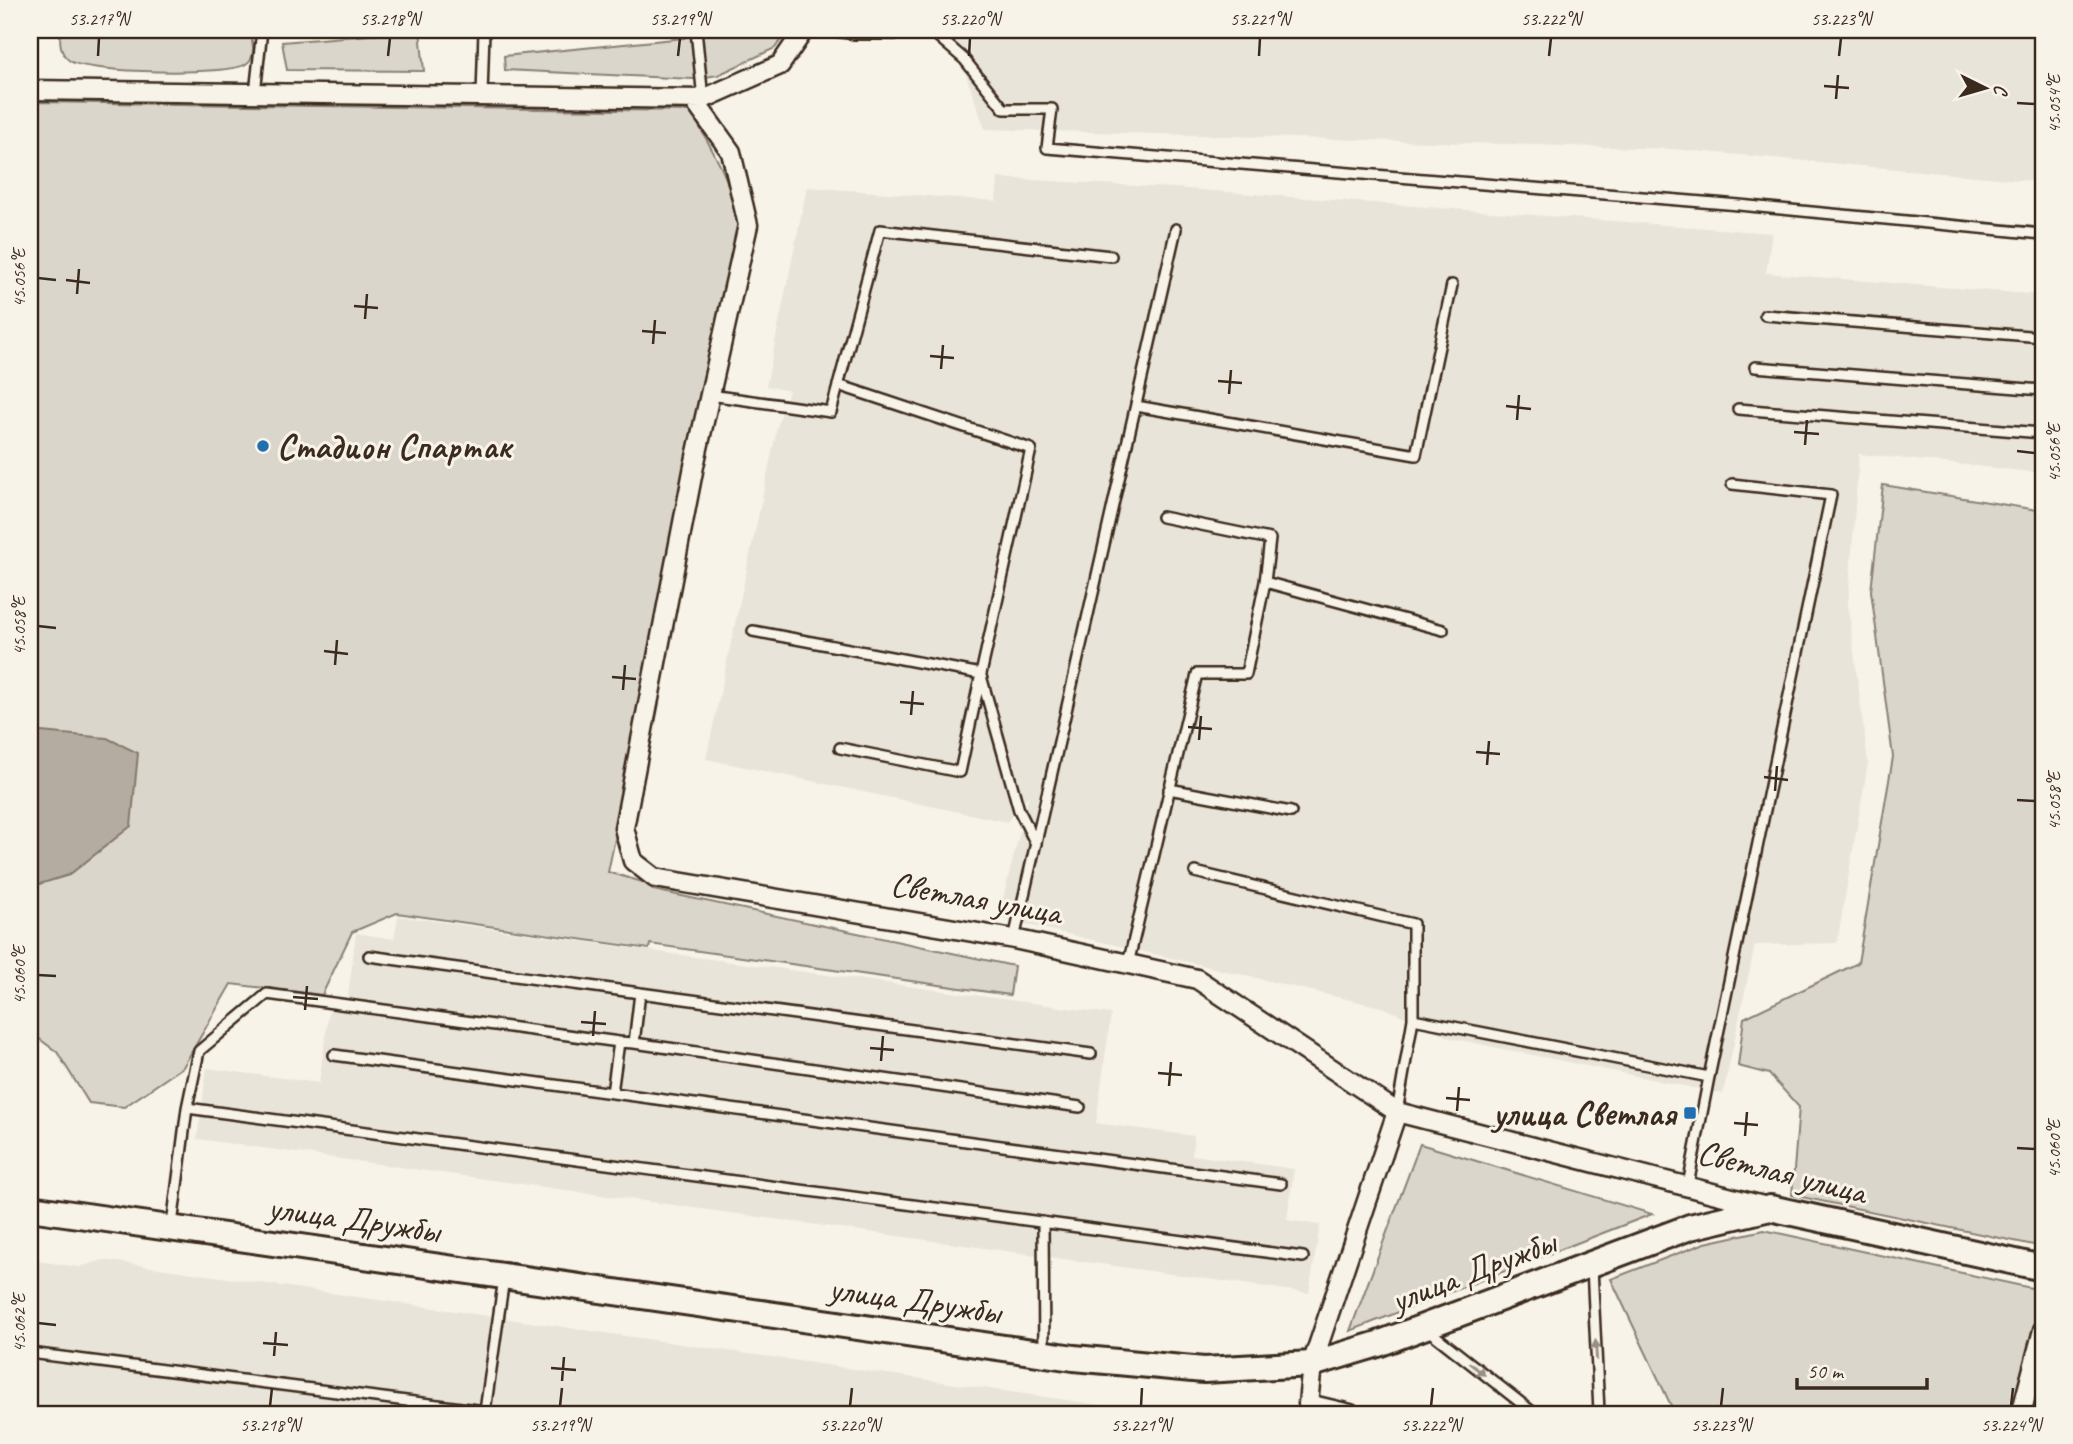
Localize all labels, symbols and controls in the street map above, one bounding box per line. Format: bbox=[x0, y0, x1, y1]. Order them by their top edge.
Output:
text: 53.217°N bbox=[69, 8, 132, 30]
text: 53.218°N bbox=[360, 8, 423, 30]
text: 53.219°N bbox=[650, 8, 713, 30]
text: 53.220°N bbox=[940, 8, 1003, 30]
text: 53.221°N bbox=[1230, 8, 1293, 30]
text: 53.222°N bbox=[1521, 8, 1584, 30]
text: 53.223°N bbox=[1811, 8, 1874, 30]
north arrow bbox=[1951, 52, 2021, 122]
text: 45.054°E bbox=[2043, 72, 2065, 133]
text: С bbox=[1988, 84, 2013, 98]
text: 45.056°E bbox=[8, 246, 30, 307]
text: 45.056°E bbox=[2043, 421, 2065, 482]
place label: Стадион Спартак bbox=[277, 424, 514, 469]
marker: Стадион Спартак bbox=[255, 438, 271, 454]
text: 45.058°E bbox=[8, 594, 30, 655]
text: 45.058°E bbox=[2043, 769, 2065, 830]
street label: Светлая улица bbox=[887, 861, 1067, 936]
text: 45.060°E bbox=[8, 943, 30, 1004]
place label: улица Светлая bbox=[1490, 1091, 1678, 1136]
marker: улица Светлая bbox=[1682, 1105, 1698, 1121]
text: 45.060°E bbox=[2043, 1117, 2065, 1178]
street label: Светлая улица bbox=[1693, 1129, 1874, 1215]
street label: улица Дружбы bbox=[263, 1184, 445, 1254]
street label: улица Дружбы bbox=[1382, 1218, 1564, 1324]
street label: улица Дружбы bbox=[824, 1265, 1006, 1335]
text: 45.062°E bbox=[8, 1291, 30, 1352]
one-way arrow bbox=[1590, 1339, 1601, 1361]
scale bar bbox=[1797, 1346, 1926, 1390]
text: 50 m bbox=[1807, 1358, 1845, 1384]
one-way arrow bbox=[1469, 1361, 1486, 1376]
text: 53.218°N bbox=[240, 1414, 303, 1436]
text: 53.219°N bbox=[530, 1414, 593, 1436]
text: 53.220°N bbox=[820, 1414, 883, 1436]
text: 53.221°N bbox=[1111, 1414, 1174, 1436]
text: 53.222°N bbox=[1401, 1414, 1464, 1436]
text: 53.223°N bbox=[1691, 1414, 1754, 1436]
text: 53.224°N bbox=[1981, 1414, 2044, 1436]

